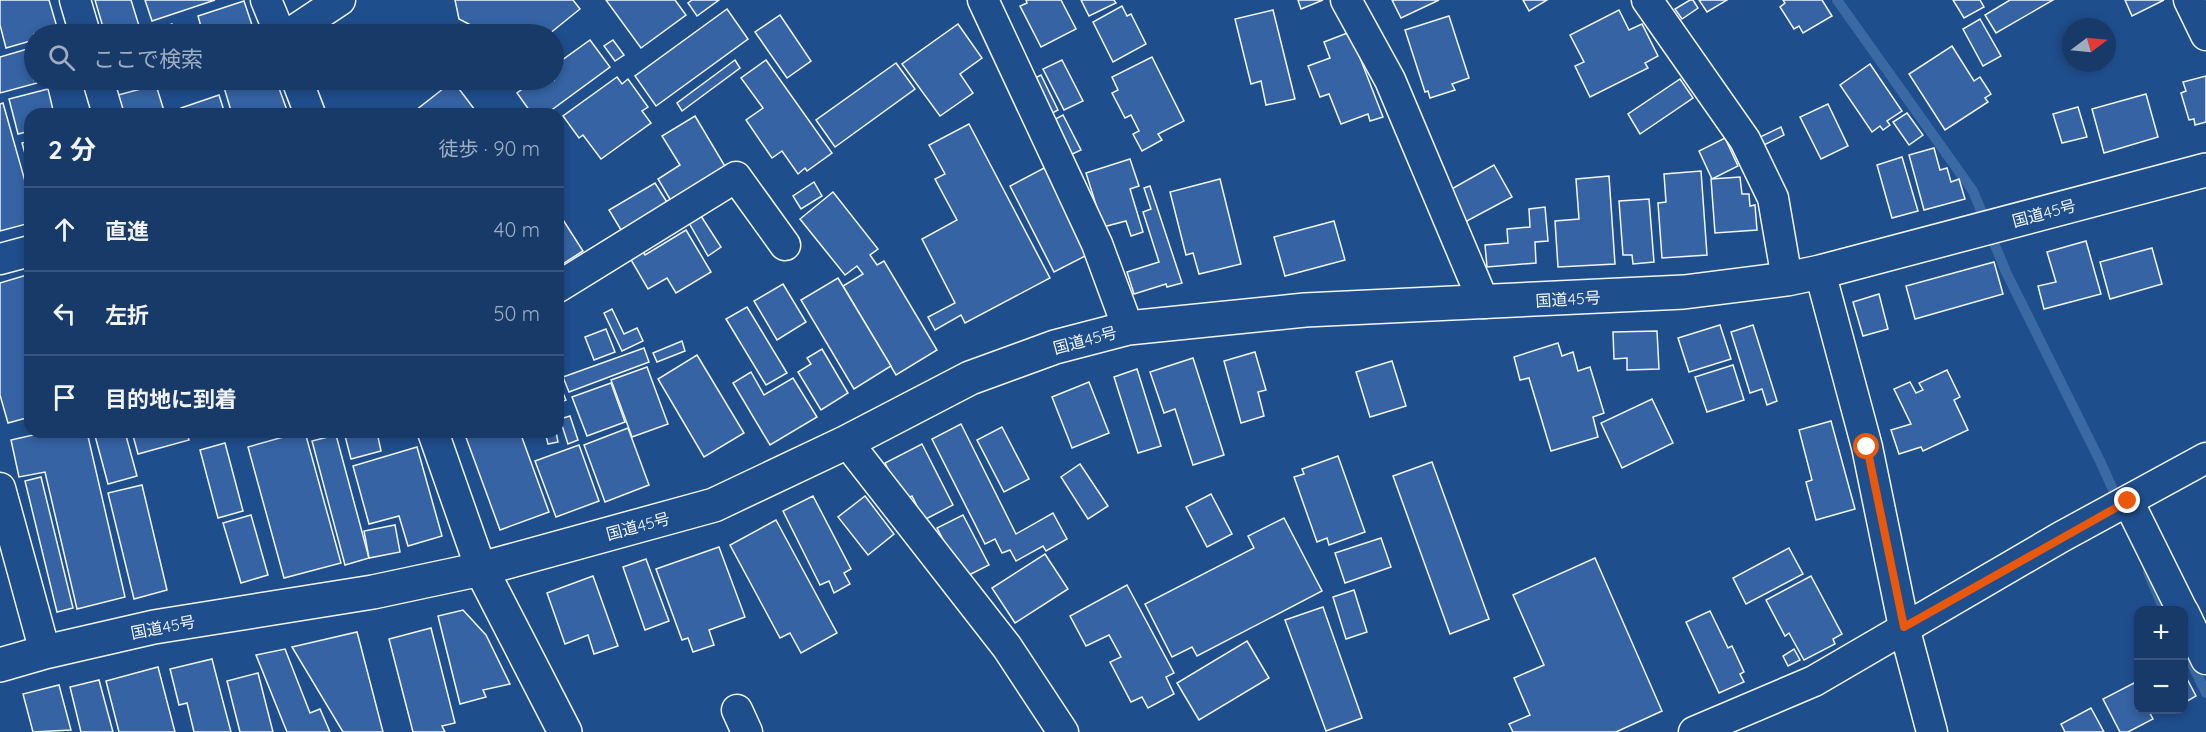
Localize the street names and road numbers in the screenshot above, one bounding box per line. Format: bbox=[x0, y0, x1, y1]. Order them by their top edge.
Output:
street label: 国道45号 bbox=[2010, 195, 2078, 231]
street label: 国道45号 bbox=[1535, 287, 1601, 311]
street label: 国道45号 bbox=[1051, 322, 1119, 358]
street label: 国道45号 bbox=[604, 508, 672, 544]
street label: 国道45号 bbox=[129, 611, 197, 643]

